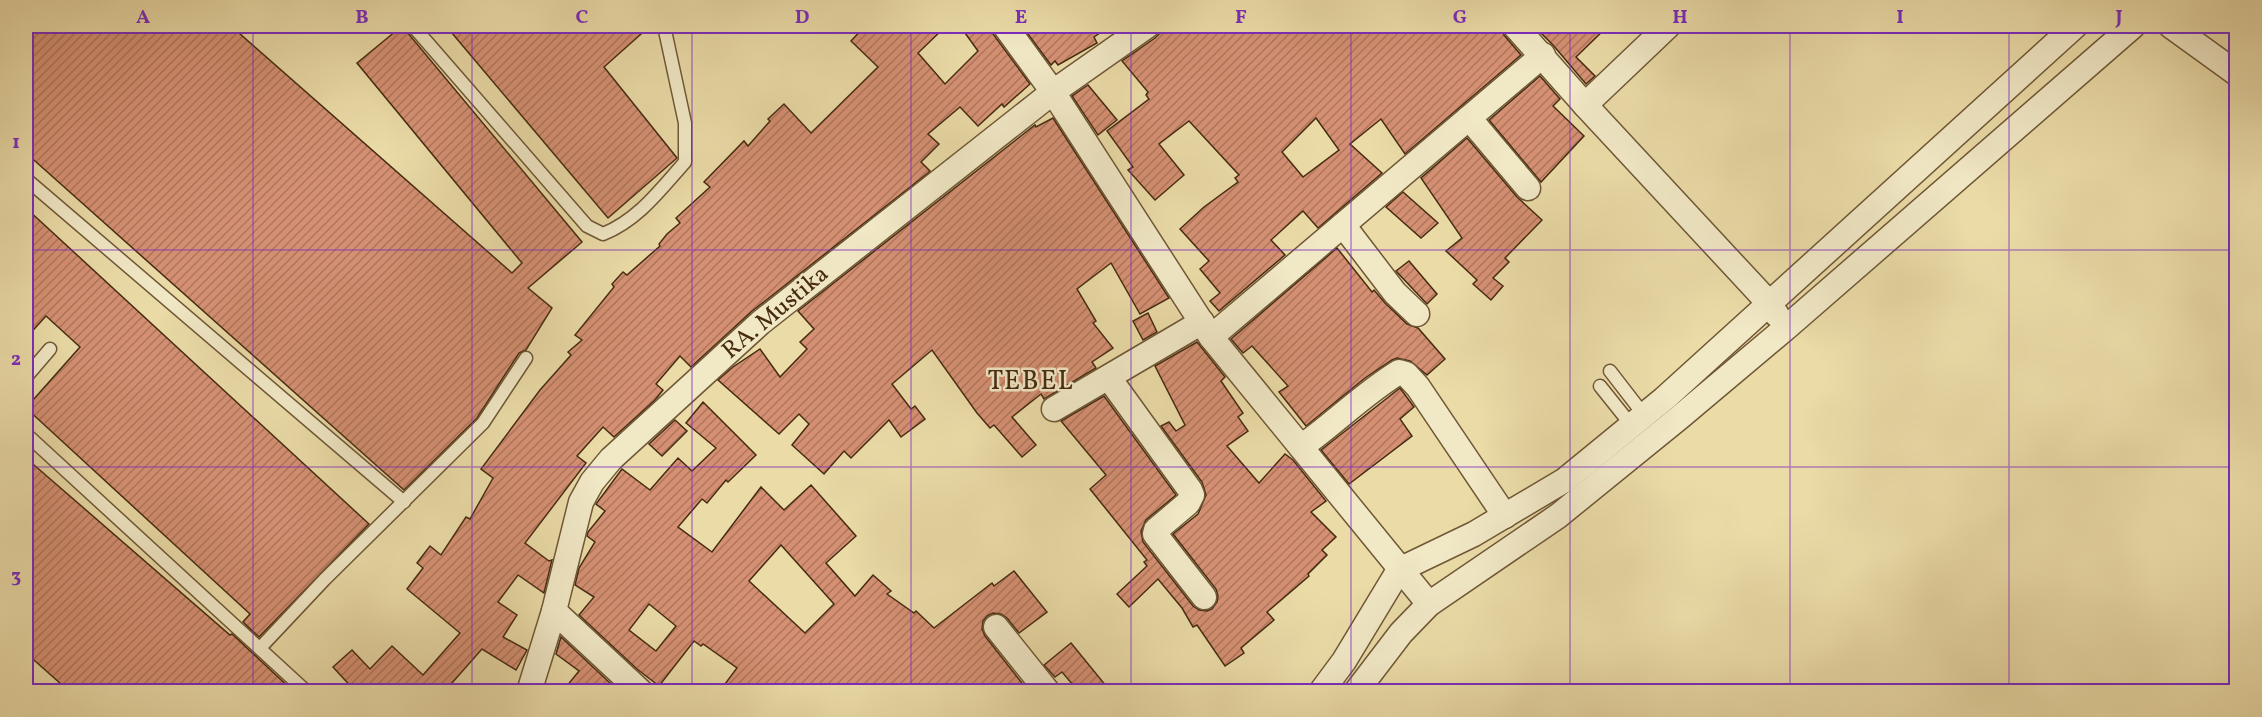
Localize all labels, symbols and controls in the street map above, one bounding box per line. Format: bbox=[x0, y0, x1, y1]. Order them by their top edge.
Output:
text: A bbox=[136, 4, 150, 32]
text: B bbox=[355, 4, 369, 32]
text: C bbox=[576, 4, 589, 32]
text: D bbox=[795, 4, 809, 32]
text: E bbox=[1015, 4, 1027, 32]
text: F bbox=[1235, 4, 1247, 32]
text: G bbox=[1453, 4, 1467, 32]
text: H bbox=[1672, 4, 1688, 32]
text: I bbox=[1896, 4, 1904, 32]
text: J bbox=[2114, 4, 2123, 32]
text: 1 bbox=[12, 129, 20, 157]
street label: RA. Mustika bbox=[715, 258, 837, 368]
text: 2 bbox=[11, 346, 21, 374]
district label: TEBEL bbox=[988, 363, 1075, 401]
text: 3 bbox=[11, 563, 21, 591]

